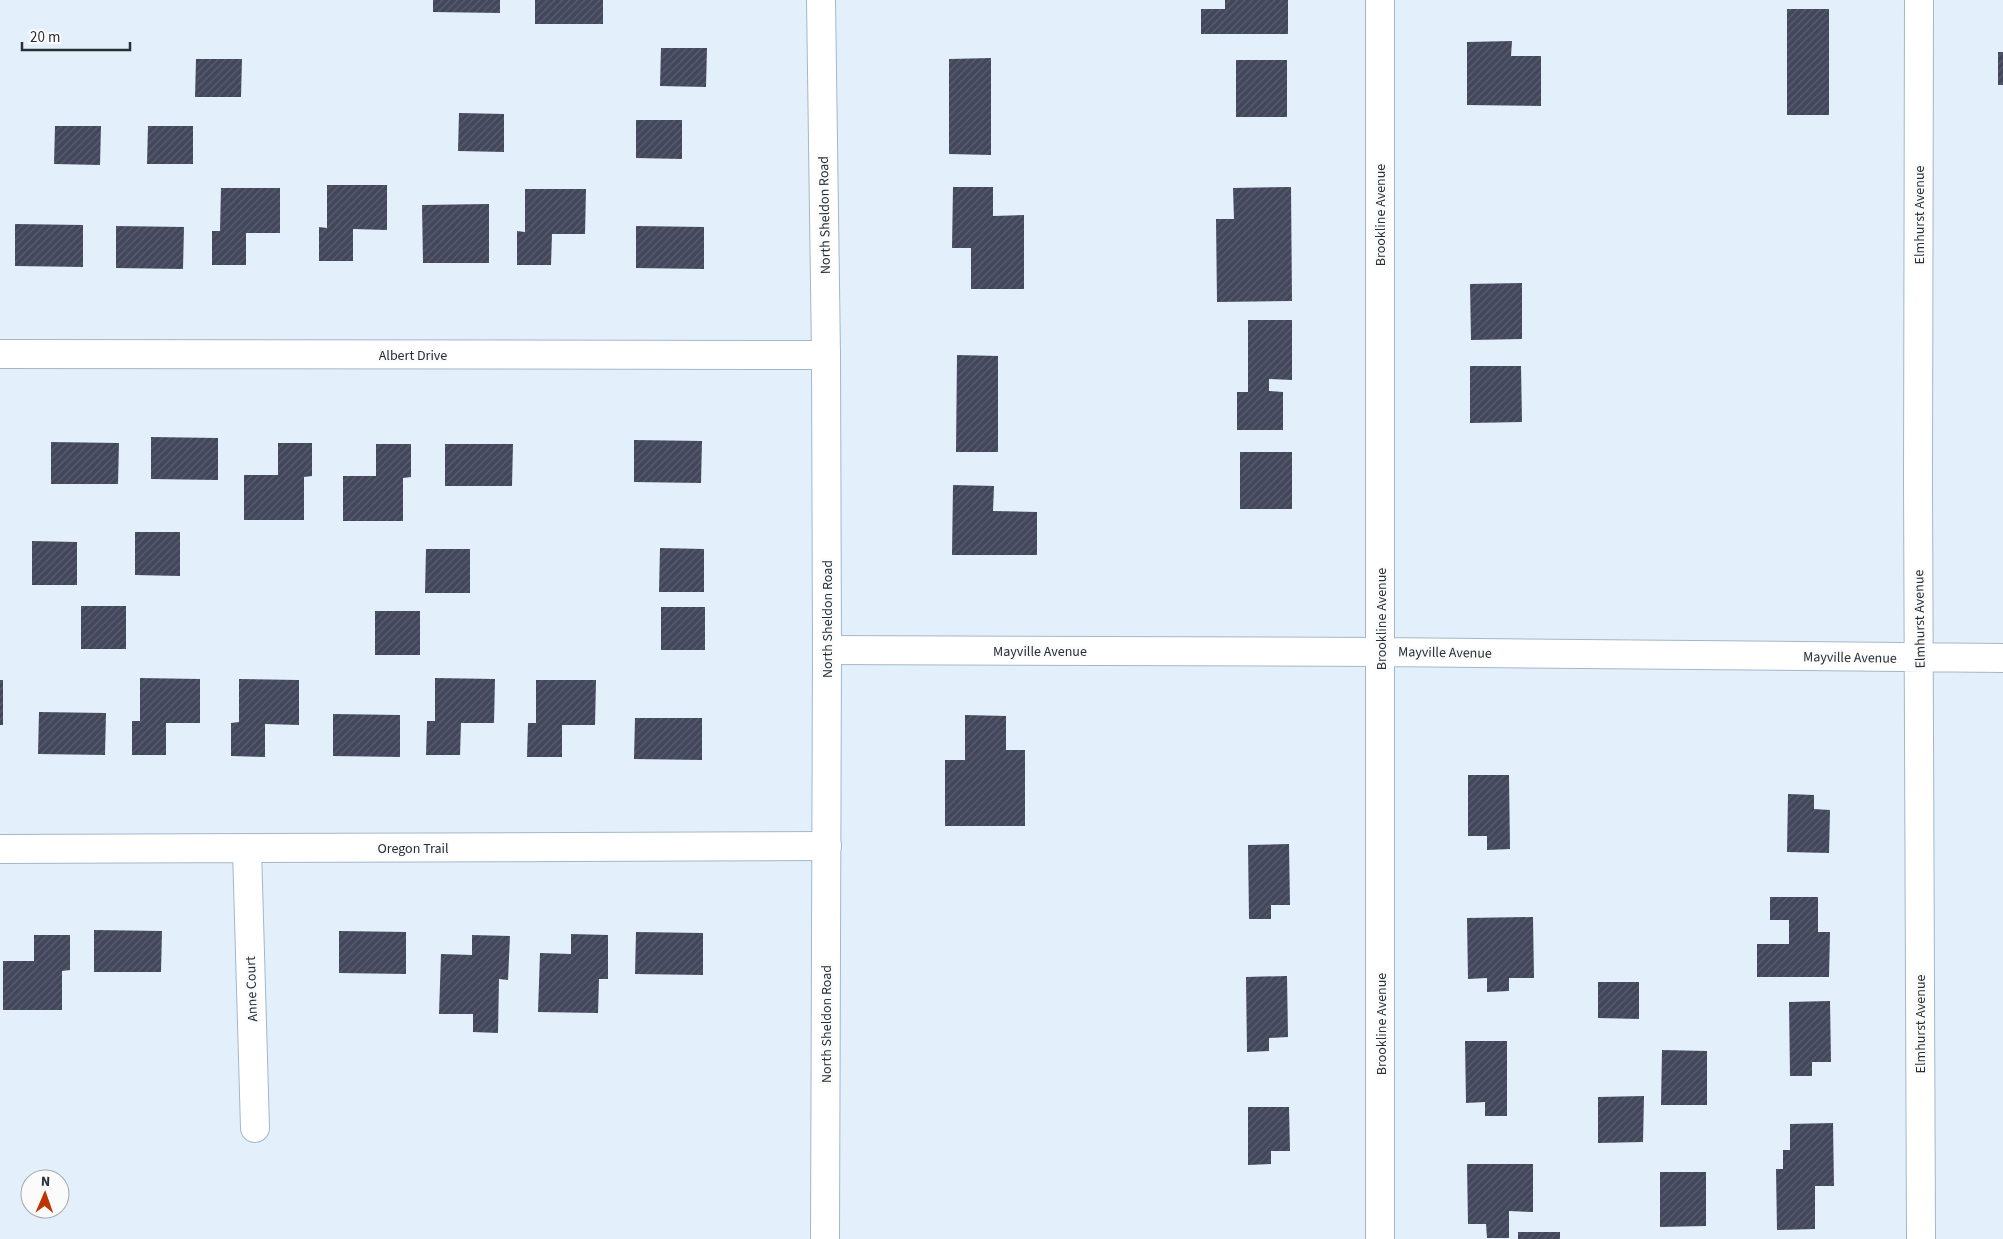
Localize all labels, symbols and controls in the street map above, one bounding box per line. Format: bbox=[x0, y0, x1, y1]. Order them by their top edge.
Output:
scale bar bbox=[22, 20, 130, 52]
text: 20 m bbox=[30, 27, 60, 48]
street label: North Sheldon Road bbox=[814, 156, 836, 274]
street label: Brookline Avenue bbox=[1371, 164, 1391, 266]
street label: Elmhurst Avenue bbox=[1910, 166, 1930, 264]
street label: Albert Drive bbox=[379, 346, 447, 366]
street label: North Sheldon Road bbox=[818, 560, 838, 678]
street label: Brookline Avenue bbox=[1372, 568, 1392, 670]
street label: Elmhurst Avenue bbox=[1909, 569, 1931, 669]
street label: Mayville Avenue bbox=[993, 642, 1087, 662]
street label: Mayville Avenue bbox=[1398, 642, 1492, 664]
street label: Mayville Avenue bbox=[1803, 647, 1897, 669]
street label: Oregon Trail bbox=[377, 839, 449, 859]
street label: Anne Court bbox=[241, 956, 263, 1022]
street label: North Sheldon Road bbox=[817, 965, 837, 1083]
street label: Brookline Avenue bbox=[1372, 973, 1392, 1075]
street label: Elmhurst Avenue bbox=[1911, 975, 1931, 1073]
north arrow bbox=[20, 1169, 70, 1219]
text: N bbox=[40, 1172, 50, 1192]

